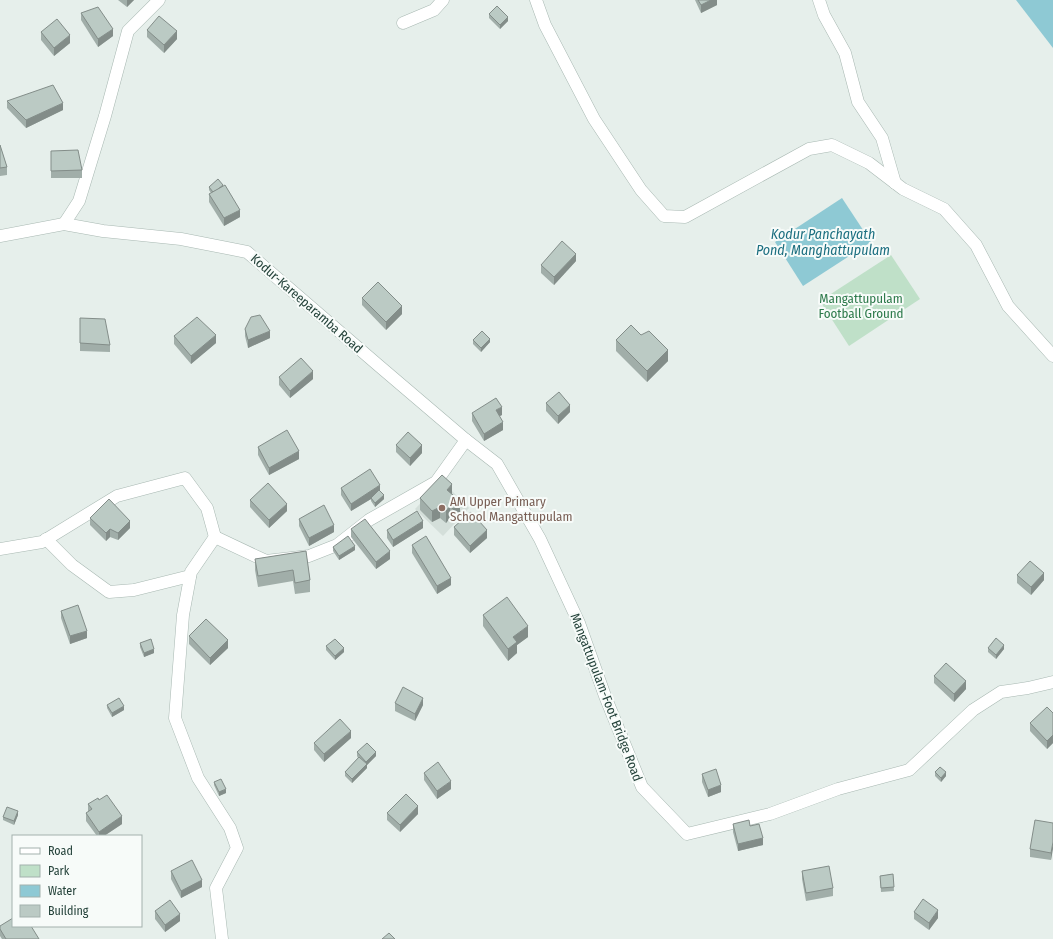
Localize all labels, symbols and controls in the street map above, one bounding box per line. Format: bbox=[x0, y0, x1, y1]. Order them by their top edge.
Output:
water label: Kodur Panchayath Pond, Manghattupulam bbox=[756, 226, 890, 259]
street label: Kodur-Kareeparamba Road bbox=[248, 251, 366, 356]
park label: Mangattupulam Football Ground bbox=[818, 291, 904, 321]
place label: AM Upper Primary School Mangattupulam bbox=[450, 494, 572, 524]
marker: AM Upper Primary School Mangattupulam bbox=[437, 503, 447, 513]
street label: Mangattupulam-Foot Bridge Road bbox=[568, 611, 646, 783]
legend bbox=[12, 835, 142, 927]
text: Road bbox=[48, 844, 73, 858]
text: Park bbox=[48, 864, 70, 878]
text: Water bbox=[48, 884, 77, 898]
text: Building bbox=[48, 904, 89, 918]

